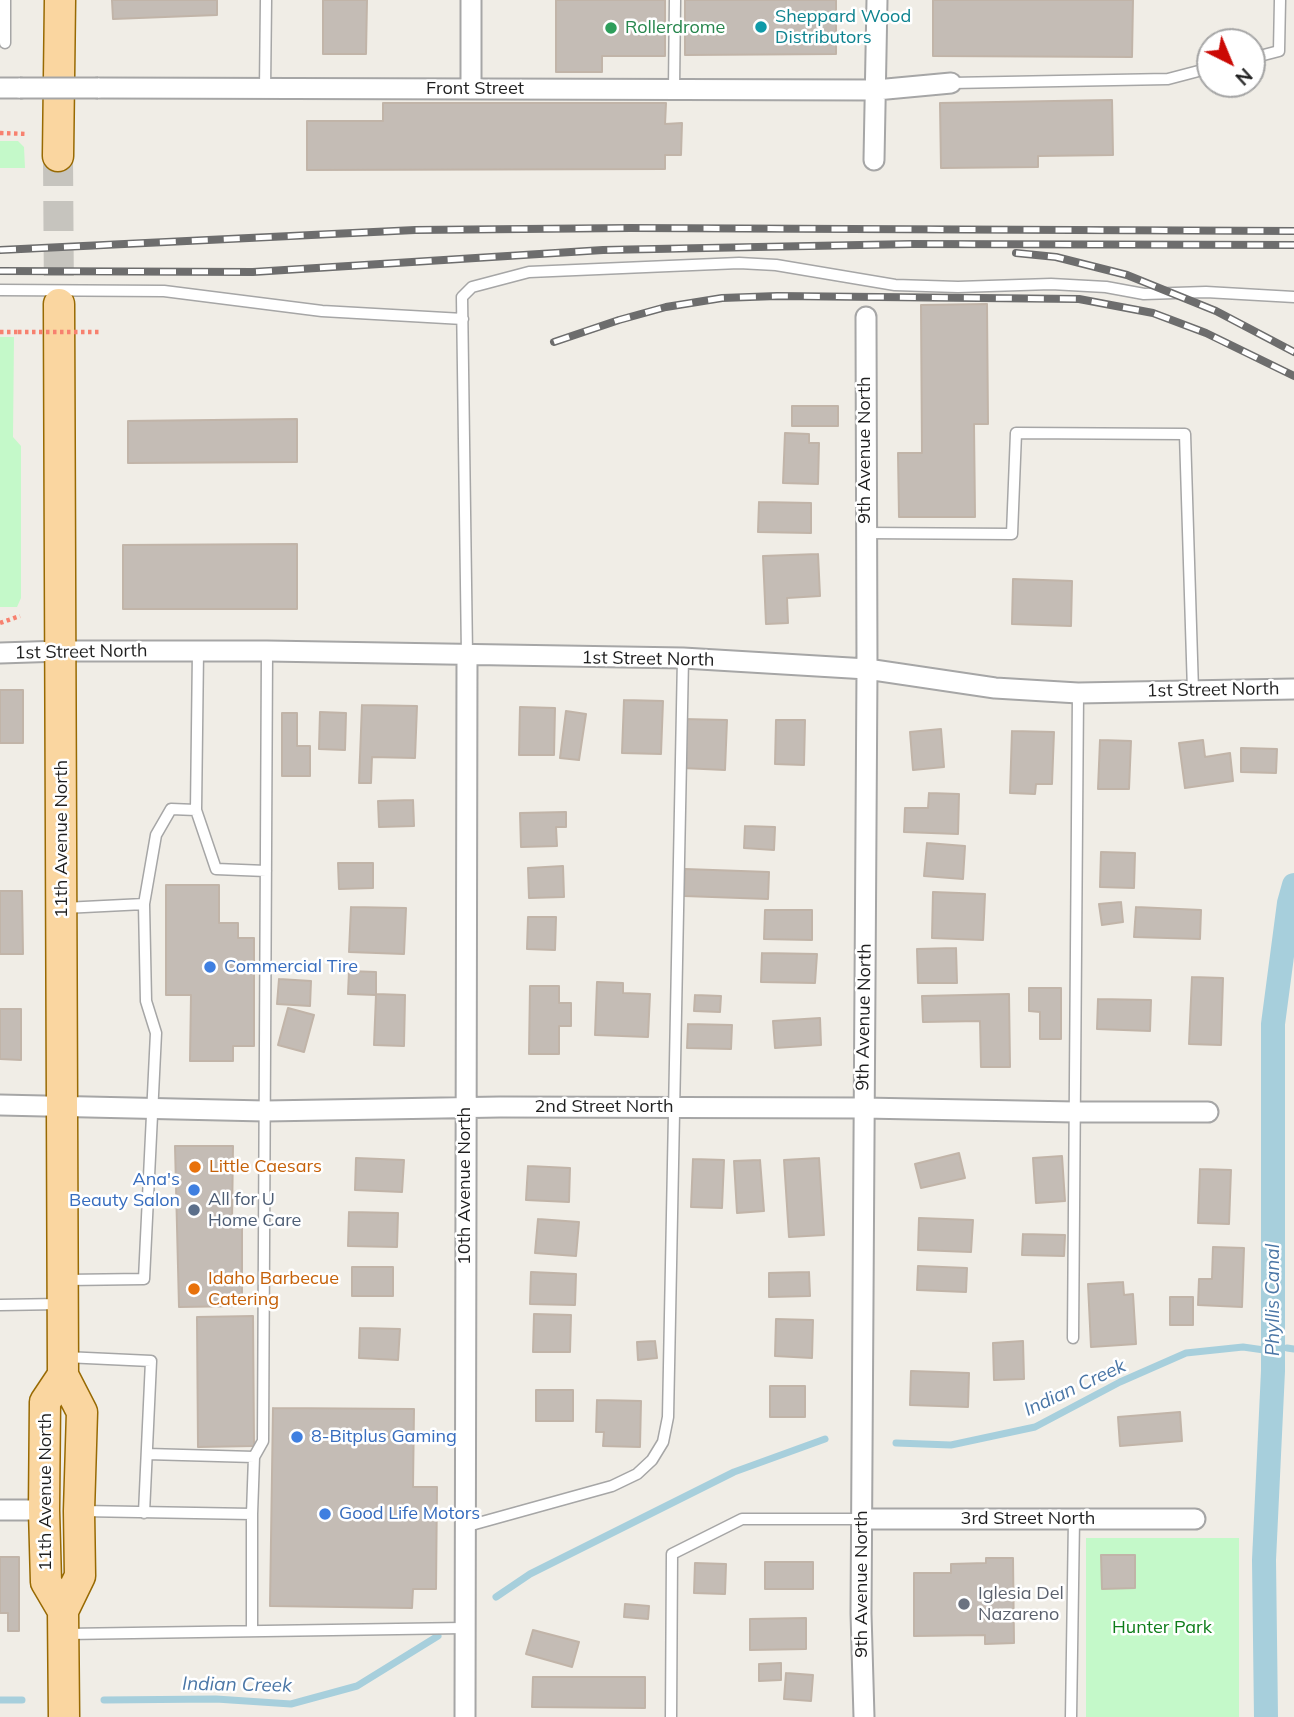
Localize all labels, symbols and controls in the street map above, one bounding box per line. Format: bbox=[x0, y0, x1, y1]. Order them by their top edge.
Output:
place label: Sheppard Wood Distributors bbox=[775, 6, 911, 48]
place label: Rollerdrome bbox=[625, 17, 725, 39]
marker: Sheppard Wood Distributors bbox=[753, 19, 769, 35]
marker: Rollerdrome bbox=[603, 20, 619, 36]
north arrow bbox=[1196, 28, 1266, 98]
text: N bbox=[1231, 63, 1257, 91]
street label: Front Street bbox=[426, 78, 524, 100]
street label: 9th Avenue North bbox=[854, 376, 876, 524]
street label: 1st Street North bbox=[14, 640, 148, 664]
street label: 1st Street North bbox=[581, 647, 715, 671]
street label: 1st Street North bbox=[1146, 678, 1280, 702]
street label: 11th Avenue North bbox=[51, 760, 73, 918]
street label: 9th Avenue North bbox=[852, 943, 876, 1091]
place label: Commercial Tire bbox=[224, 956, 358, 978]
marker: Commercial Tire bbox=[202, 959, 218, 975]
street label: 2nd Street North bbox=[535, 1096, 673, 1118]
street label: 10th Avenue North bbox=[454, 1107, 476, 1265]
place label: Little Caesars bbox=[209, 1156, 322, 1178]
marker: Little Caesars bbox=[187, 1159, 203, 1175]
place label: Ana's Beauty Salon bbox=[69, 1169, 180, 1212]
marker: Ana's Beauty Salon bbox=[186, 1182, 202, 1198]
place label: All for U Home Care bbox=[208, 1189, 301, 1232]
marker: All for U Home Care bbox=[186, 1202, 202, 1218]
water label: Phyllis Canal bbox=[1262, 1244, 1284, 1356]
place label: Idaho Barbecue Catering bbox=[208, 1268, 339, 1310]
marker: Idaho Barbecue Catering bbox=[186, 1281, 202, 1297]
water label: Indian Creek bbox=[1020, 1354, 1130, 1422]
street label: 11th Avenue North bbox=[35, 1413, 57, 1571]
place label: 8-Bitplus Gaming bbox=[311, 1426, 457, 1448]
marker: 8-Bitplus Gaming bbox=[289, 1429, 305, 1445]
place label: Good Life Motors bbox=[339, 1503, 480, 1525]
marker: Good Life Motors bbox=[317, 1506, 333, 1522]
street label: 3rd Street North bbox=[961, 1508, 1095, 1530]
street label: 9th Avenue North bbox=[851, 1510, 873, 1658]
place label: Iglesia Del Nazareno bbox=[978, 1583, 1064, 1626]
marker: Iglesia Del Nazareno bbox=[956, 1596, 972, 1612]
park label: Hunter Park bbox=[1112, 1617, 1212, 1639]
water label: Indian Creek bbox=[182, 1673, 292, 1697]

